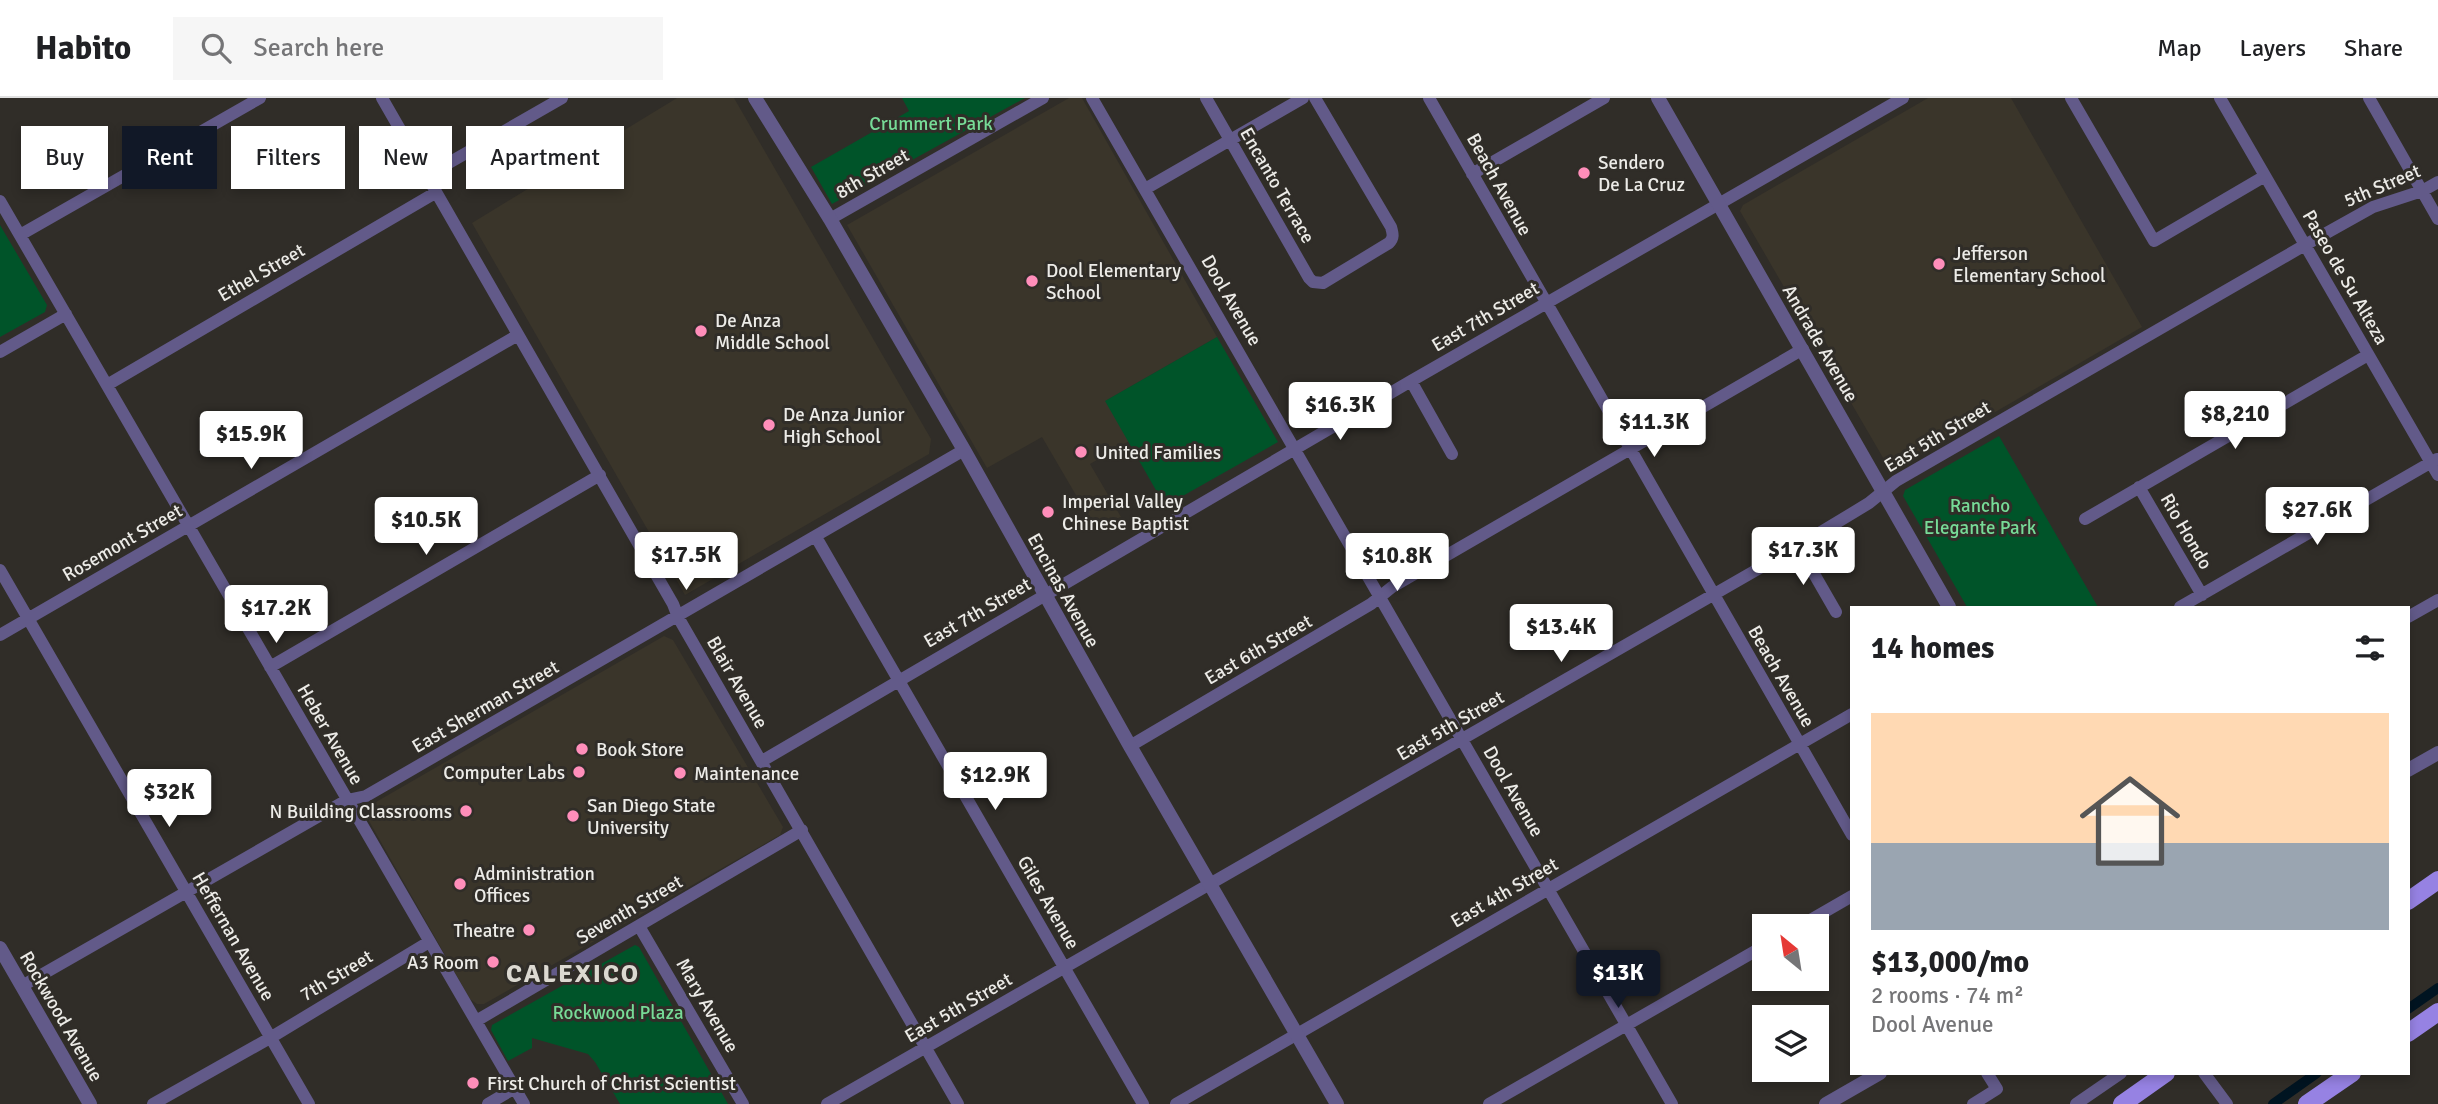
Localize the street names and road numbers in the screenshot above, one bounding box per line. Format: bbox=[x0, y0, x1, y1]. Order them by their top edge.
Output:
street label: Encanto Terrace bbox=[1234, 123, 1320, 248]
street label: Beach Avenue bbox=[1461, 129, 1537, 240]
street label: 8th Street bbox=[831, 143, 914, 204]
street label: 5th Street bbox=[2340, 159, 2425, 213]
street label: Paseo de Su Alteza bbox=[2297, 206, 2393, 349]
street label: Ethel Street bbox=[214, 238, 310, 307]
street label: Dool Avenue bbox=[1195, 251, 1267, 350]
street label: East 7th Street bbox=[1427, 276, 1544, 357]
street label: Andrade Avenue bbox=[1777, 280, 1863, 407]
street label: East 5th Street bbox=[1880, 395, 1996, 478]
street label: Rio Hondo bbox=[2155, 489, 2217, 574]
street label: Rosemont Street bbox=[58, 499, 187, 587]
street label: Encinas Avenue bbox=[1022, 529, 1104, 652]
street label: East 7th Street bbox=[919, 572, 1036, 653]
street label: East 6th Street bbox=[1200, 609, 1317, 690]
street label: Beach Avenue bbox=[1742, 621, 1820, 732]
street label: Blair Avenue bbox=[701, 632, 773, 733]
street label: East Sherman Street bbox=[408, 655, 564, 759]
street label: Heber Avenue bbox=[292, 680, 369, 789]
street label: East 5th Street bbox=[1392, 685, 1509, 766]
street label: Dool Avenue bbox=[1477, 742, 1549, 841]
street label: Giles Avenue bbox=[1012, 851, 1085, 954]
street label: East 4th Street bbox=[1446, 852, 1563, 933]
street label: Heffernan Avenue bbox=[187, 868, 280, 1005]
street label: Seventh Street bbox=[572, 870, 687, 950]
street label: 7th Street bbox=[296, 945, 378, 1007]
street label: Rockwood Avenue bbox=[14, 947, 108, 1086]
street label: Mary Avenue bbox=[671, 954, 744, 1057]
street label: East 5th Street bbox=[900, 967, 1017, 1048]

